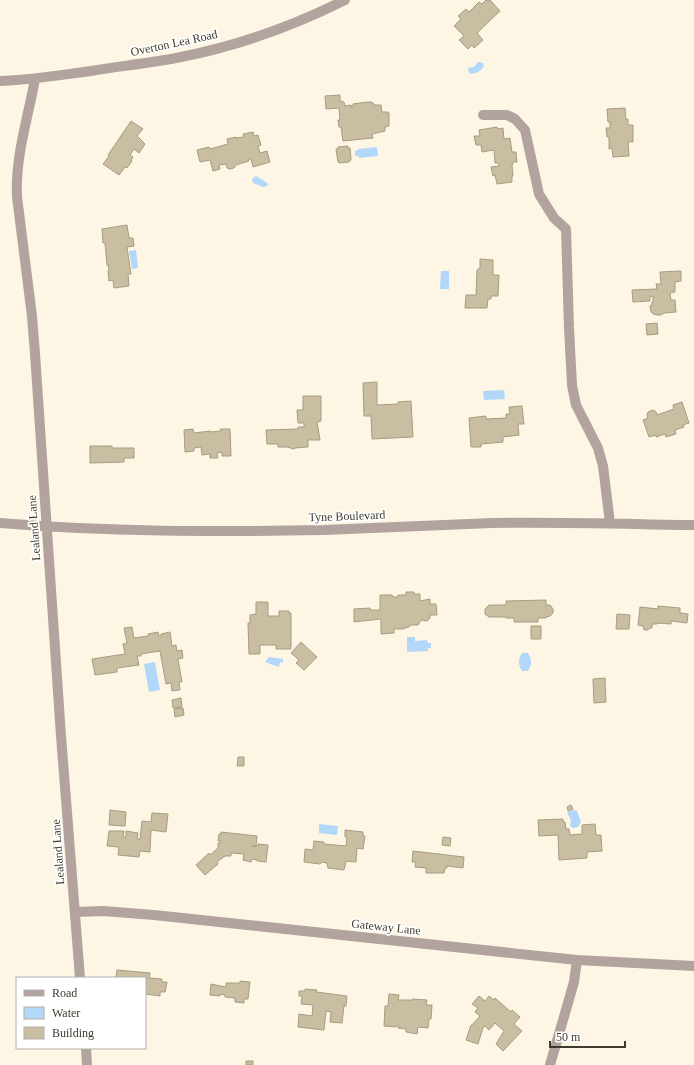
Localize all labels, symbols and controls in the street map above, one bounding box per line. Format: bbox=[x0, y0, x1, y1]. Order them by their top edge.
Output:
street label: Overton Lea Road bbox=[129, 27, 219, 59]
street label: Lealand Lane bbox=[25, 495, 43, 561]
street label: Tyne Boulevard bbox=[308, 508, 386, 524]
street label: Lealand Lane bbox=[49, 819, 67, 885]
street label: Gateway Lane bbox=[351, 916, 421, 938]
legend bbox=[16, 977, 146, 1049]
text: Road bbox=[52, 986, 77, 1000]
text: Water bbox=[52, 1006, 80, 1020]
scale bar bbox=[550, 1023, 625, 1049]
text: Building bbox=[52, 1026, 94, 1040]
text: 50 m bbox=[556, 1030, 581, 1044]

